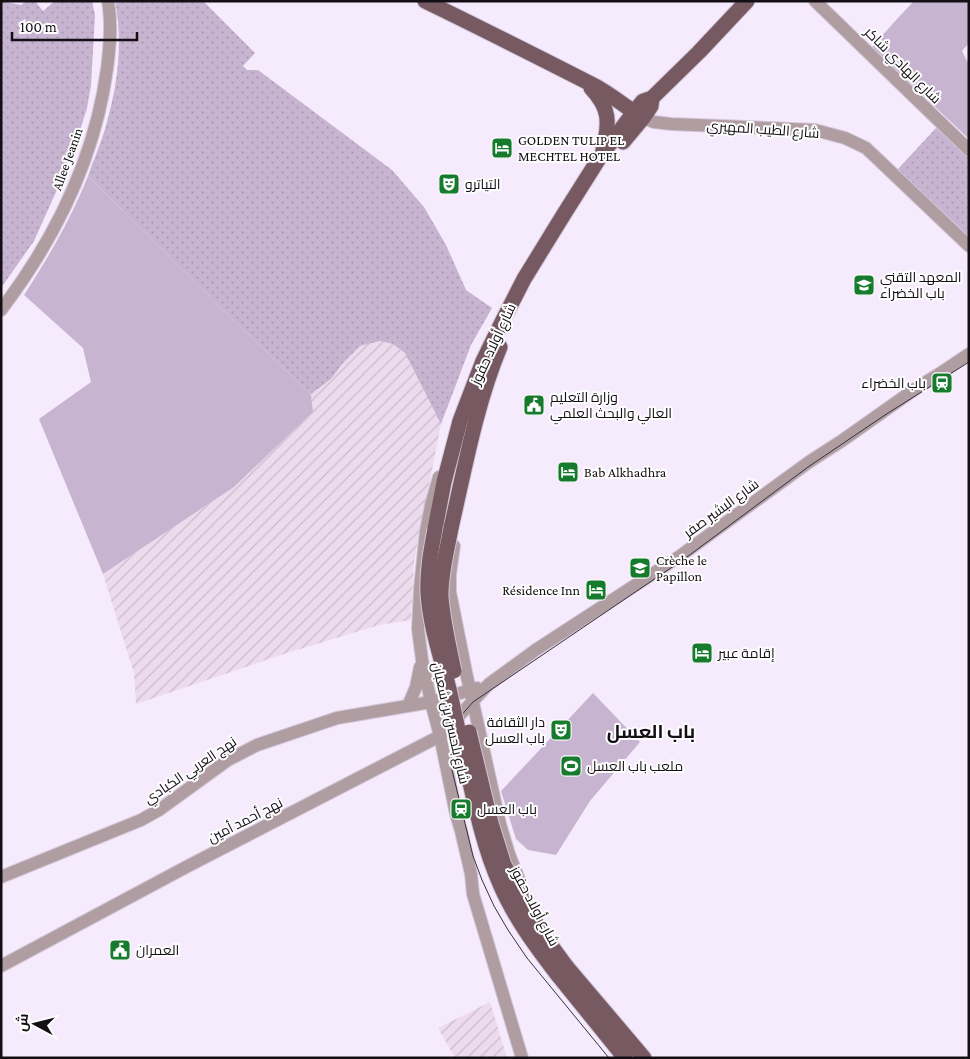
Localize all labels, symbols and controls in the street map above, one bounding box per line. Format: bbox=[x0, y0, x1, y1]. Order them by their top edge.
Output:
scale bar bbox=[12, 10, 138, 42]
text: 100 m bbox=[20, 19, 57, 35]
street label: شارع الهادي شاكر bbox=[858, 23, 944, 109]
street label: شارع الطيب المهيري bbox=[706, 117, 820, 145]
street label: Allee Jeanin bbox=[48, 125, 86, 193]
place label: GOLDEN TULIP EL MECHTEL HOTEL bbox=[518, 132, 624, 164]
hotel icon: GOLDEN TULIP EL MECHTEL HOTEL bbox=[490, 136, 514, 160]
theatre icon: التياترو bbox=[437, 172, 461, 196]
place label: التياترو bbox=[465, 176, 501, 192]
place label: المعهد التقني باب الخضراء bbox=[880, 269, 962, 301]
school or university icon: المعهد التقني باب الخضراء bbox=[852, 273, 876, 297]
street label: شارع أولاد حفوز bbox=[466, 300, 520, 389]
station icon: باب الخضراء bbox=[930, 371, 954, 395]
place label: باب الخضراء bbox=[861, 375, 926, 391]
place label: وزارة التعليم العالي والبحث العلمي bbox=[550, 389, 672, 425]
public building icon: وزارة التعليم العالي والبحث العلمي bbox=[522, 393, 546, 417]
hotel icon: Bab Alkhadhra bbox=[556, 460, 580, 484]
place label: Bab Alkhadhra bbox=[584, 464, 667, 480]
street label: شارع البشير صفر bbox=[679, 475, 762, 542]
place label: Crèche le Papillon bbox=[656, 552, 707, 584]
school or university icon: Crèche le Papillon bbox=[628, 556, 652, 580]
hotel icon: Résidence Inn bbox=[584, 578, 608, 602]
place label: Résidence Inn bbox=[502, 582, 580, 598]
hotel icon: إقامة عبير bbox=[690, 641, 714, 665]
place label: إقامة عبير bbox=[717, 645, 775, 662]
street label: شارع بلحسن بن شعبان bbox=[428, 660, 473, 786]
place label: دار الثقافة باب العسل bbox=[485, 714, 545, 746]
theatre icon: دار الثقافة باب العسل bbox=[549, 718, 573, 742]
district label: باب العسل bbox=[607, 721, 695, 743]
street label: نهج العربي الكبادي bbox=[141, 733, 242, 810]
sports icon: ملعب باب العسل bbox=[559, 754, 583, 778]
place label: ملعب باب العسل bbox=[587, 758, 683, 774]
street label: نهج أحمد أمين bbox=[204, 793, 286, 847]
station icon: باب العسل bbox=[449, 797, 473, 821]
place label: باب العسل bbox=[477, 801, 537, 817]
street label: شارع أولاد حفوز bbox=[506, 862, 564, 949]
public building icon: العمران bbox=[108, 938, 132, 962]
place label: العمران bbox=[136, 942, 179, 958]
north arrow bbox=[10, 999, 60, 1049]
text: ش bbox=[13, 1012, 32, 1032]

